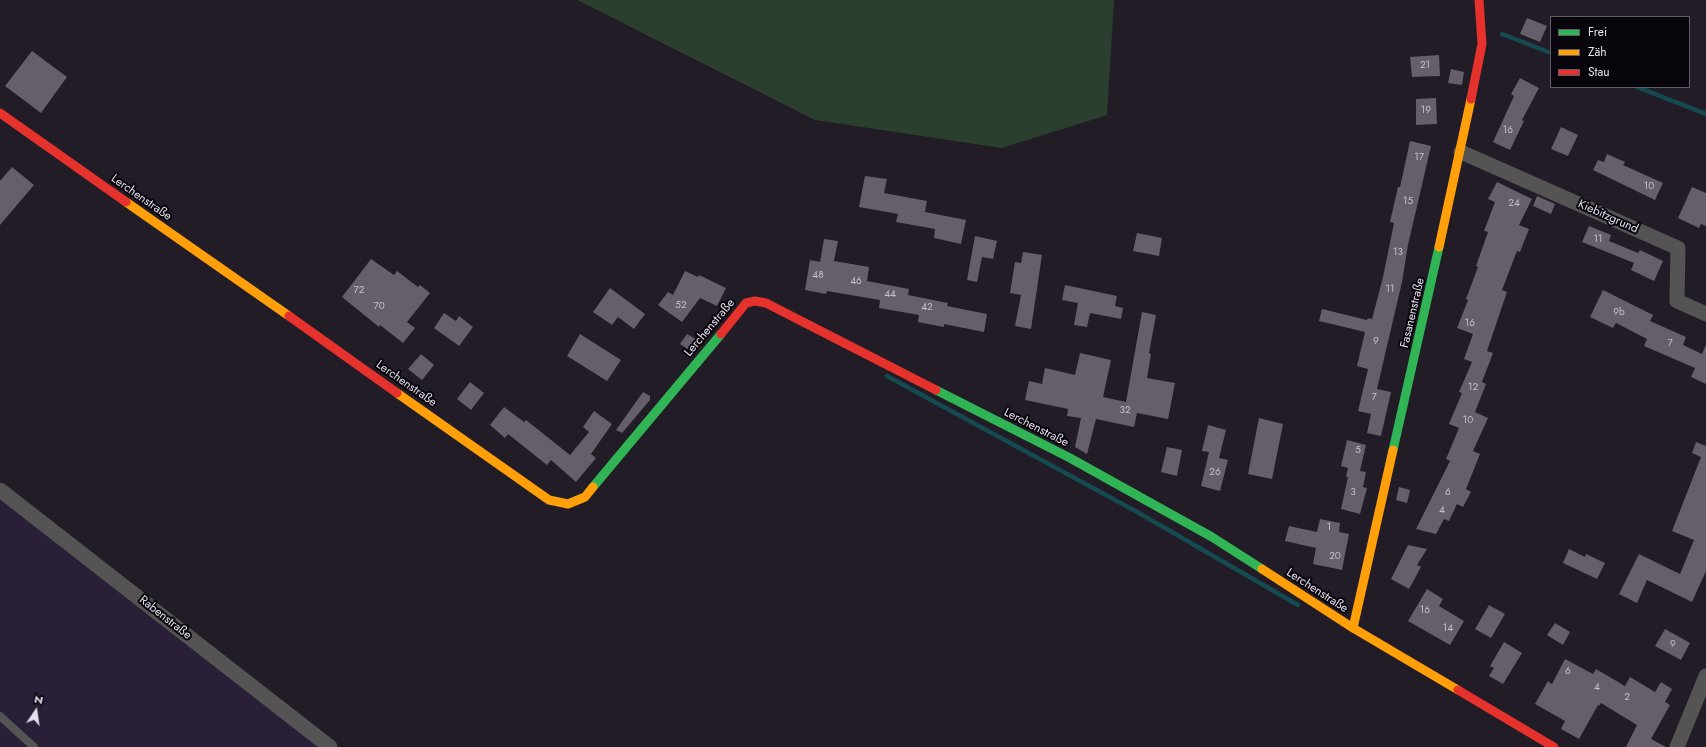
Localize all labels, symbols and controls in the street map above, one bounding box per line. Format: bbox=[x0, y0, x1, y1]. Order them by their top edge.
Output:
legend bbox=[1550, 16, 1690, 88]
text: Frei bbox=[1588, 23, 1607, 41]
text: Zäh bbox=[1588, 43, 1607, 61]
house number: 21 bbox=[1420, 60, 1430, 72]
text: Stau bbox=[1588, 63, 1610, 81]
house number: 19 bbox=[1421, 105, 1431, 117]
house number: 16 bbox=[1503, 125, 1513, 137]
house number: 17 bbox=[1414, 152, 1424, 164]
street label: Lerchenstraße bbox=[108, 172, 174, 224]
house number: 10 bbox=[1644, 181, 1654, 193]
house number: 15 bbox=[1403, 196, 1413, 208]
street label: Kiebitzgrund bbox=[1576, 197, 1640, 237]
house number: 24 bbox=[1508, 198, 1520, 210]
house number: 11 bbox=[1594, 234, 1602, 246]
house number: 13 bbox=[1393, 247, 1403, 259]
house number: 48 bbox=[812, 270, 824, 282]
house number: 46 bbox=[850, 276, 862, 288]
street label: Fasanenstraße bbox=[1398, 277, 1428, 349]
house number: 11 bbox=[1386, 284, 1394, 296]
house number: 72 bbox=[354, 285, 364, 297]
house number: 44 bbox=[884, 289, 896, 301]
street label: Lerchenstraße bbox=[682, 296, 738, 360]
house number: 52 bbox=[675, 300, 687, 312]
house number: 70 bbox=[373, 301, 385, 313]
house number: 42 bbox=[921, 302, 933, 314]
house number: 9b bbox=[1613, 307, 1625, 319]
house number: 16 bbox=[1465, 318, 1475, 330]
house number: 9 bbox=[1373, 336, 1379, 348]
house number: 7 bbox=[1667, 338, 1673, 350]
street label: Lerchenstraße bbox=[373, 358, 439, 410]
house number: 12 bbox=[1468, 382, 1478, 394]
house number: 7 bbox=[1371, 392, 1377, 404]
house number: 32 bbox=[1119, 405, 1131, 417]
street label: Lerchenstraße bbox=[1001, 406, 1071, 450]
house number: 10 bbox=[1463, 415, 1473, 427]
house number: 5 bbox=[1355, 445, 1361, 457]
house number: 26 bbox=[1209, 467, 1221, 479]
house number: 3 bbox=[1350, 487, 1356, 499]
house number: 6 bbox=[1445, 487, 1451, 499]
house number: 4 bbox=[1439, 505, 1445, 517]
house number: 1 bbox=[1327, 522, 1331, 534]
house number: 20 bbox=[1329, 551, 1341, 563]
street label: Lerchenstraße bbox=[1283, 566, 1351, 616]
street label: Rabenstraße bbox=[136, 593, 194, 643]
house number: 16 bbox=[1420, 605, 1430, 617]
house number: 14 bbox=[1443, 623, 1453, 635]
house number: 9 bbox=[1670, 639, 1676, 651]
house number: 6 bbox=[1565, 666, 1571, 678]
house number: 4 bbox=[1594, 682, 1600, 694]
north arrow bbox=[16, 691, 56, 731]
text: N bbox=[33, 691, 45, 708]
house number: 2 bbox=[1624, 692, 1630, 704]

